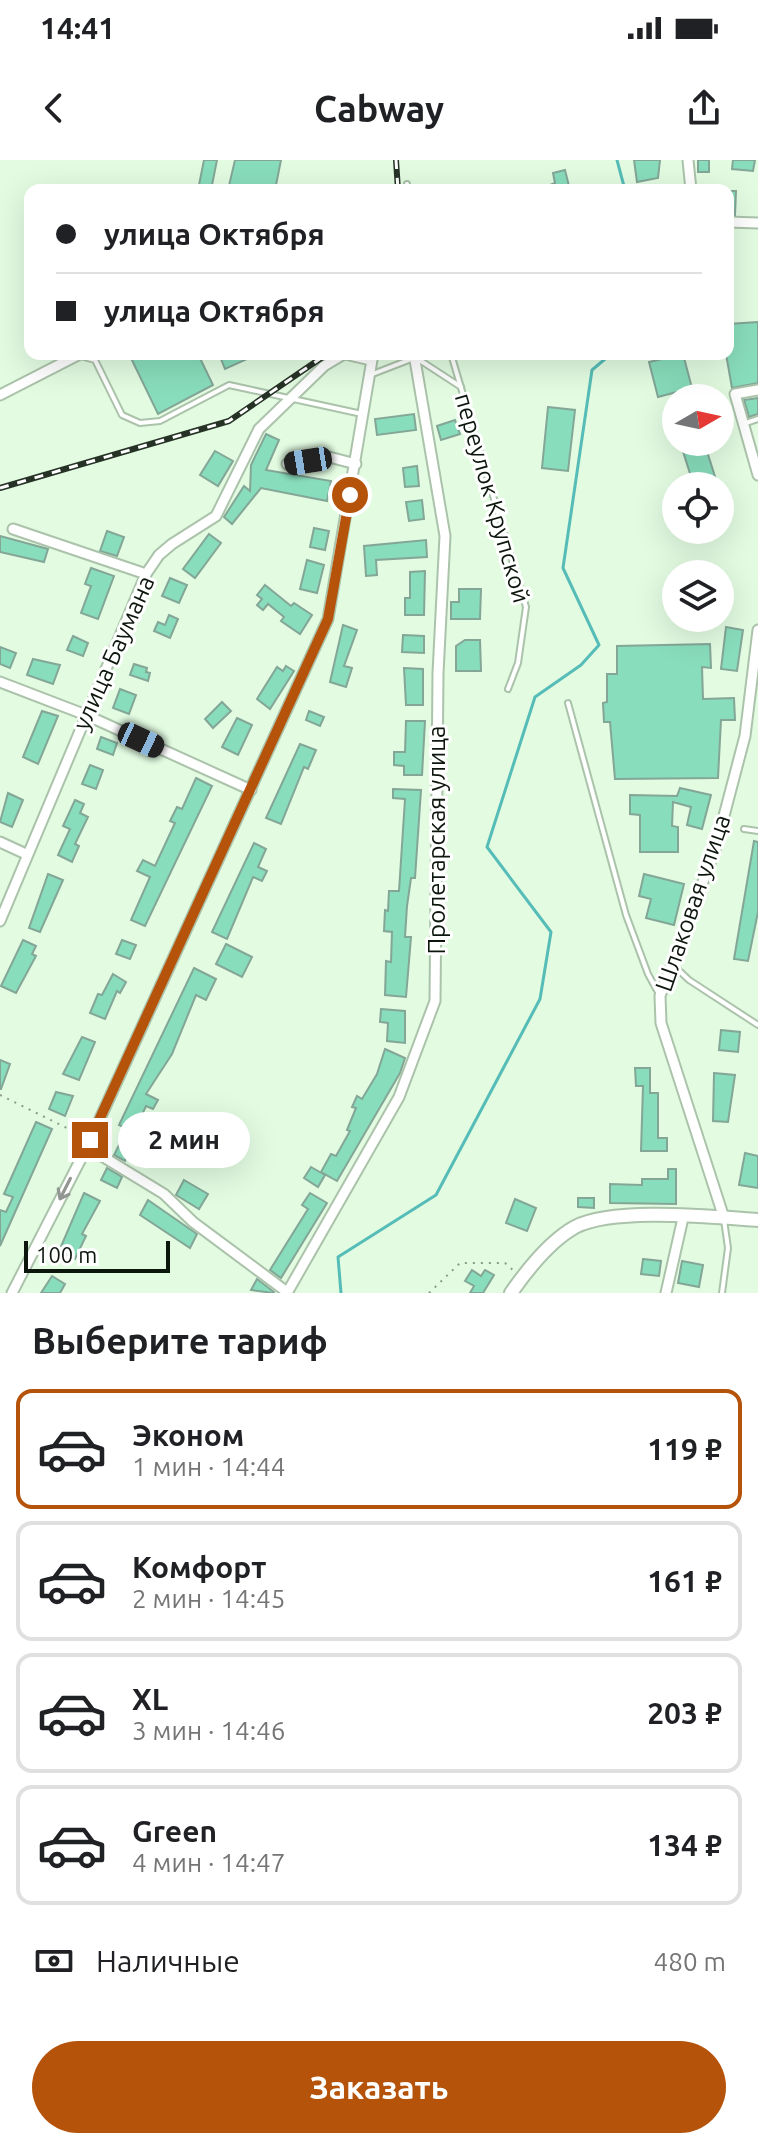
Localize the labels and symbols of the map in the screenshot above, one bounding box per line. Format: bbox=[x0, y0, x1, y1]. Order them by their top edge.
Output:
north arrow bbox=[662, 384, 734, 456]
street label: переулок Крупской bbox=[450, 390, 535, 606]
car bbox=[282, 445, 334, 477]
route start bbox=[332, 477, 368, 513]
street label: улица Баумана bbox=[67, 571, 160, 734]
car bbox=[114, 719, 168, 761]
street label: Пролетарская улица bbox=[423, 726, 450, 954]
street label: Шлаковая улица bbox=[650, 811, 735, 995]
callout: 2 мин bbox=[118, 1112, 250, 1168]
route end bbox=[72, 1122, 108, 1158]
one-way arrow bbox=[57, 1177, 73, 1201]
scale bar bbox=[24, 1237, 170, 1273]

